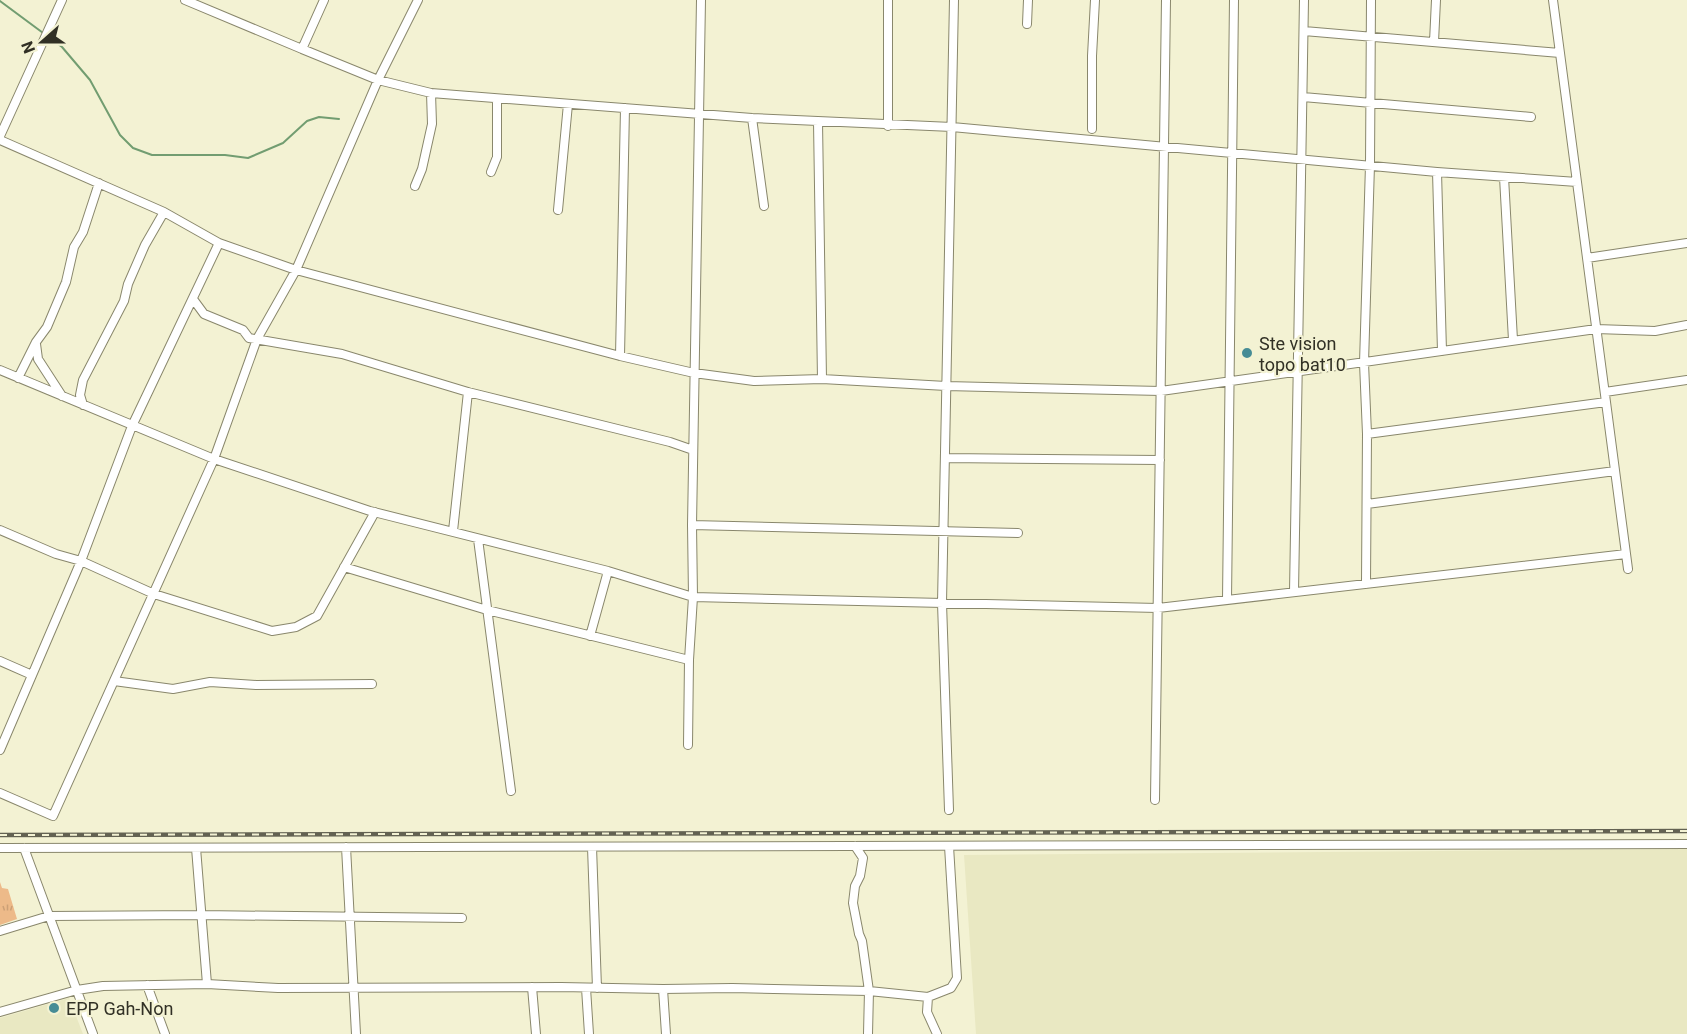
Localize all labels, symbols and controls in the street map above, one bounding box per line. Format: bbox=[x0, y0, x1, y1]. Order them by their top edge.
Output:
north arrow bbox=[12, 12, 72, 72]
text: N bbox=[18, 39, 39, 56]
place label: Ste vision topo bat10 bbox=[1259, 333, 1346, 375]
marker: Ste vision topo bat10 bbox=[1240, 346, 1254, 360]
place label: EPP Gah-Non bbox=[66, 998, 173, 1019]
marker: EPP Gah-Non bbox=[47, 1001, 61, 1015]

